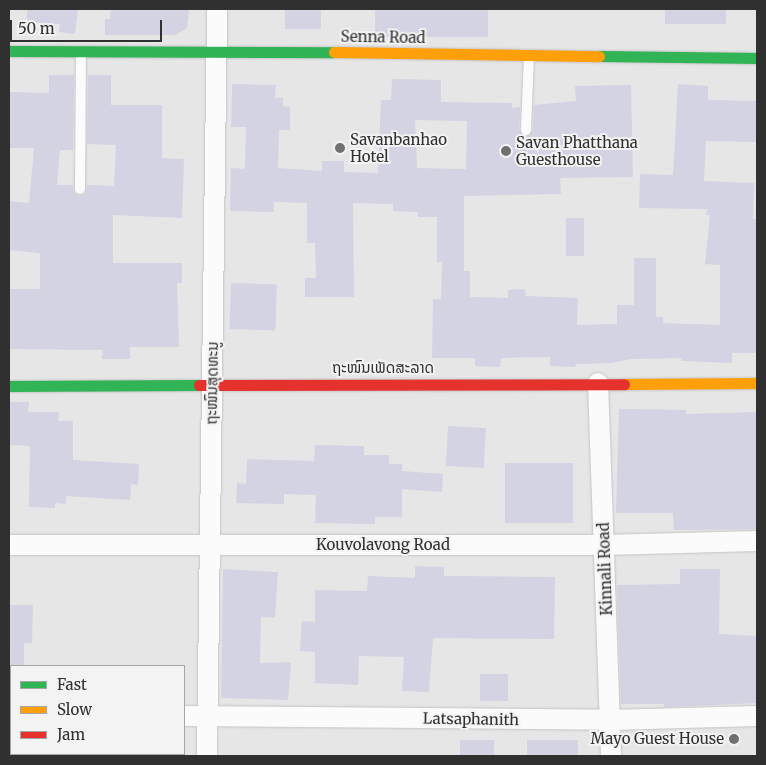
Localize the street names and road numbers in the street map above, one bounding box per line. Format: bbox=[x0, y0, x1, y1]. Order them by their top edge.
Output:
street label: Senna Road bbox=[340, 27, 426, 47]
street label: ຖະໜົນສຸດທະນູ bbox=[202, 341, 222, 425]
street label: ຖະໜົນເພັດສະລາດ bbox=[332, 359, 434, 377]
street label: Kinnali Road bbox=[594, 522, 616, 616]
street label: Kouvolavong Road bbox=[316, 536, 450, 554]
street label: Latsaphanith bbox=[423, 709, 519, 729]

